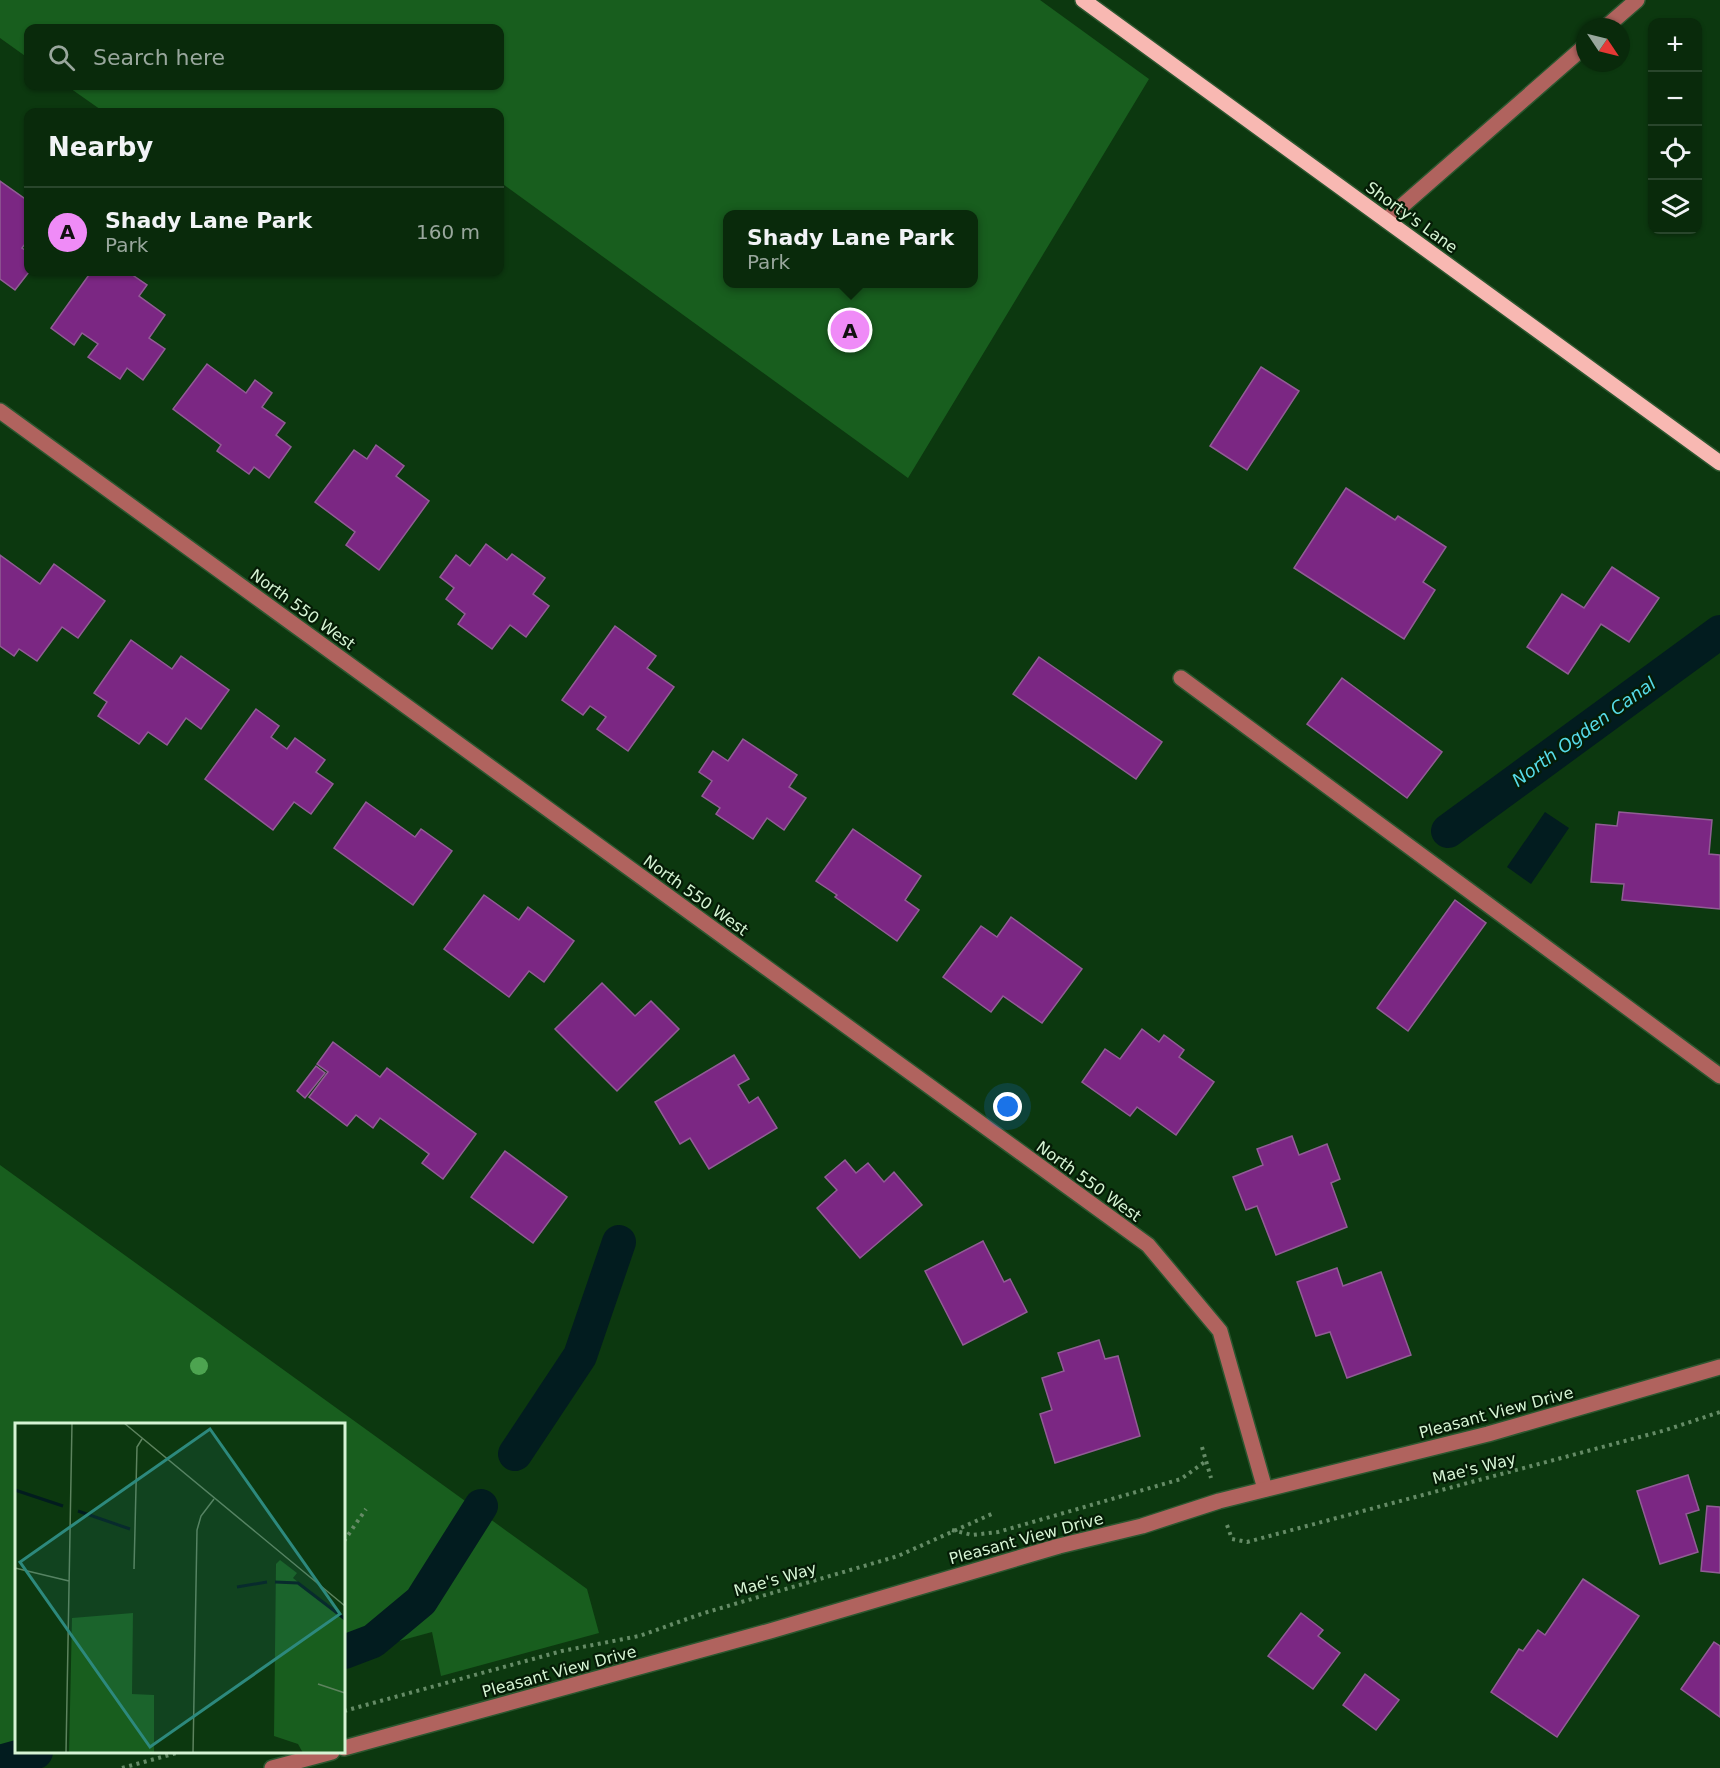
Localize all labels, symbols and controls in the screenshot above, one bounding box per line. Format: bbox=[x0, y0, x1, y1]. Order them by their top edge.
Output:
north arrow bbox=[1576, 18, 1630, 72]
map controls bbox=[1648, 18, 1702, 234]
button: + bbox=[1648, 18, 1702, 72]
search box bbox=[24, 24, 504, 90]
icon: search bbox=[45, 41, 78, 74]
text: Search here bbox=[93, 45, 225, 70]
button: − bbox=[1648, 72, 1702, 126]
button: locate bbox=[1648, 126, 1702, 180]
text: Nearby bbox=[48, 132, 153, 162]
street label: Shorty's Lane bbox=[1362, 178, 1461, 257]
button: layers bbox=[1648, 180, 1702, 234]
text: Shady Lane Park bbox=[105, 208, 312, 233]
popup bbox=[723, 210, 978, 288]
text: A bbox=[60, 220, 75, 244]
text: 160 m bbox=[416, 220, 480, 244]
text: Shady Lane Park bbox=[747, 225, 954, 250]
text: Park bbox=[105, 233, 148, 257]
text: Park bbox=[747, 250, 790, 274]
pin: A bbox=[830, 308, 870, 352]
street label: North 550 West bbox=[247, 565, 359, 654]
water label: North Ogden Canal bbox=[1508, 672, 1660, 791]
street label: North 550 West bbox=[640, 851, 752, 940]
your location bbox=[993, 1092, 1022, 1121]
street label: North 550 West bbox=[1033, 1137, 1145, 1226]
street label: Pleasant View Drive bbox=[1417, 1383, 1575, 1442]
inset map bbox=[15, 1423, 345, 1753]
street label: Mae's Way bbox=[1430, 1449, 1518, 1488]
street label: Pleasant View Drive bbox=[947, 1509, 1105, 1568]
street label: Mae's Way bbox=[732, 1559, 819, 1600]
street label: Pleasant View Drive bbox=[480, 1642, 638, 1701]

